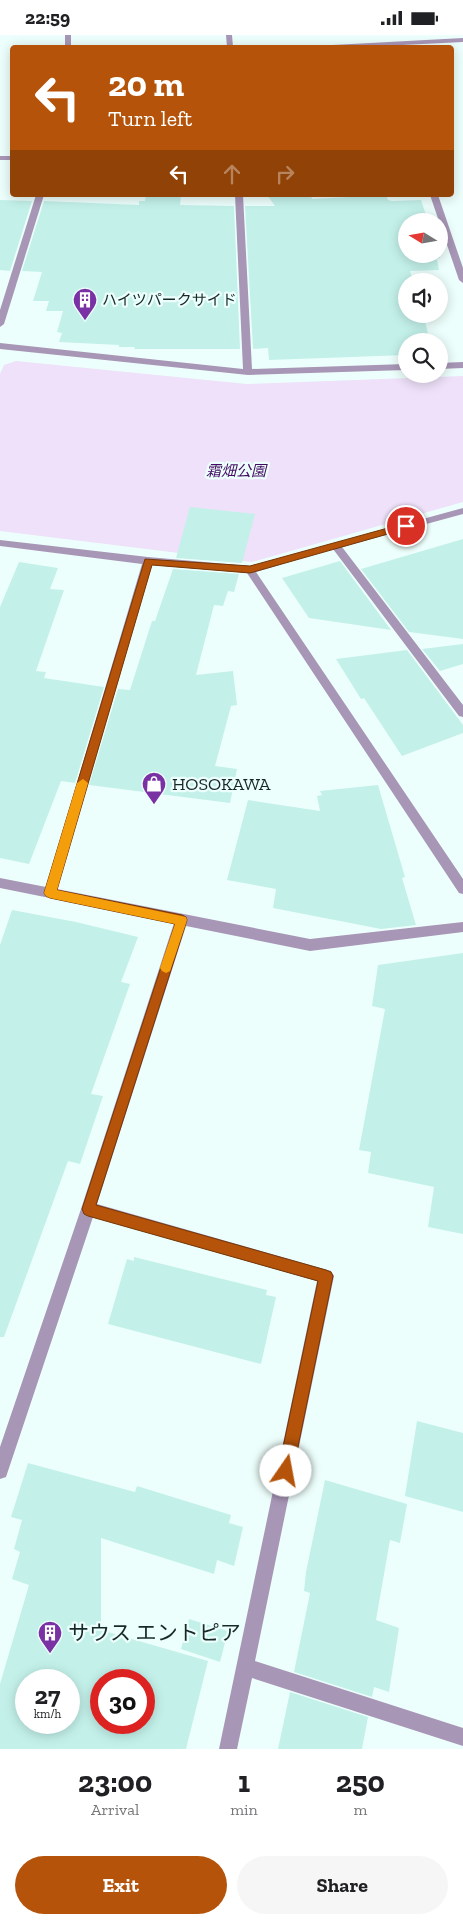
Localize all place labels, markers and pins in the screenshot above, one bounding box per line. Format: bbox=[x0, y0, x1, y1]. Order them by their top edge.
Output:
building icon: ハイツパークサイド bbox=[72, 287, 98, 321]
place label: ハイツパークサイド bbox=[102, 291, 237, 309]
pin bbox=[385, 505, 427, 547]
shop icon: HOSOKAWA bbox=[141, 771, 167, 805]
place label: HOSOKAWA bbox=[172, 773, 271, 795]
building icon: サウス エントピア bbox=[37, 1620, 63, 1654]
place label: サウス エントピア bbox=[68, 1620, 241, 1645]

